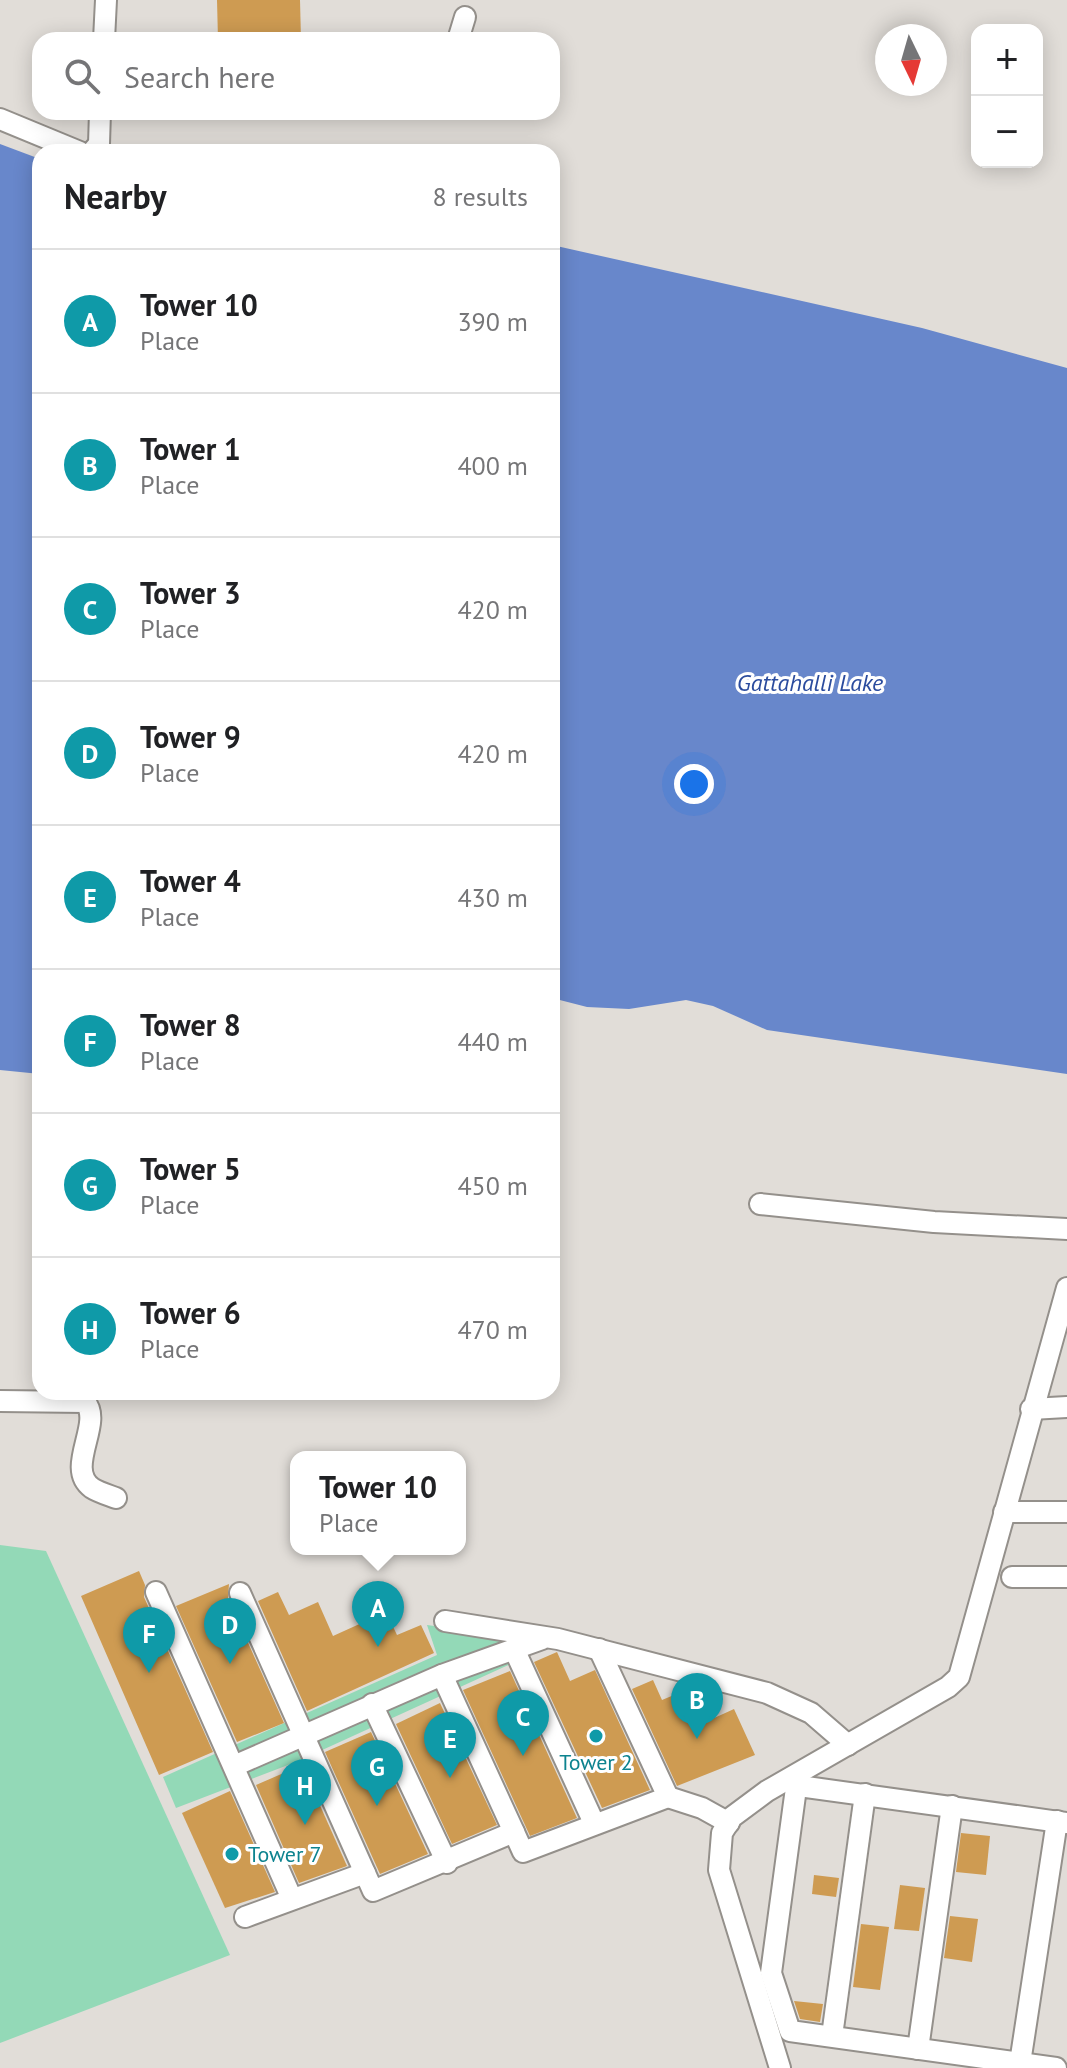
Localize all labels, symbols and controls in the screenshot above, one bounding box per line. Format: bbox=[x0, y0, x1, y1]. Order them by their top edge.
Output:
north arrow bbox=[875, 24, 947, 96]
map controls bbox=[971, 24, 1043, 168]
button: + bbox=[971, 24, 1043, 96]
search box bbox=[32, 32, 560, 120]
icon: search bbox=[60, 54, 104, 98]
text: Search here bbox=[124, 57, 275, 96]
button: − bbox=[971, 96, 1043, 168]
text: Nearby bbox=[64, 174, 166, 218]
text: 8 results bbox=[433, 180, 528, 213]
text: Tower 10 bbox=[140, 285, 258, 324]
text: A bbox=[82, 305, 98, 338]
text: 390 m bbox=[457, 305, 528, 338]
text: Place bbox=[140, 324, 199, 357]
text: Tower 1 bbox=[140, 429, 241, 468]
text: B bbox=[82, 449, 98, 482]
text: 400 m bbox=[457, 449, 528, 482]
text: Place bbox=[140, 468, 199, 501]
text: Tower 3 bbox=[140, 573, 241, 612]
text: C bbox=[83, 593, 97, 626]
text: 420 m bbox=[457, 593, 528, 626]
text: Place bbox=[140, 612, 199, 645]
water label: Gattahalli Lake bbox=[737, 667, 883, 698]
text: Tower 9 bbox=[140, 717, 241, 756]
text: D bbox=[82, 737, 98, 770]
text: 420 m bbox=[457, 737, 528, 770]
text: Place bbox=[140, 756, 199, 789]
your location bbox=[674, 764, 714, 804]
text: Tower 4 bbox=[140, 861, 241, 900]
text: E bbox=[83, 881, 97, 914]
text: 430 m bbox=[457, 881, 528, 914]
text: Place bbox=[140, 900, 199, 933]
text: Tower 8 bbox=[140, 1005, 241, 1044]
text: F bbox=[83, 1025, 97, 1058]
text: 440 m bbox=[457, 1025, 528, 1058]
text: Place bbox=[140, 1044, 199, 1077]
text: Tower 5 bbox=[140, 1149, 241, 1188]
text: G bbox=[82, 1169, 98, 1202]
text: 450 m bbox=[457, 1169, 528, 1202]
text: Place bbox=[140, 1188, 199, 1221]
text: Tower 6 bbox=[140, 1293, 241, 1332]
text: H bbox=[82, 1313, 98, 1346]
text: 470 m bbox=[457, 1313, 528, 1346]
text: Place bbox=[140, 1332, 199, 1365]
popup bbox=[290, 1451, 466, 1555]
text: Tower 10 bbox=[319, 1467, 437, 1506]
text: Place bbox=[319, 1506, 378, 1539]
pin: A bbox=[352, 1581, 404, 1647]
pin: D bbox=[204, 1598, 256, 1664]
pin: F bbox=[123, 1607, 175, 1673]
pin: B bbox=[671, 1673, 723, 1739]
pin: C bbox=[497, 1690, 549, 1756]
pin: E bbox=[424, 1712, 476, 1778]
marker: Tower 2 bbox=[587, 1727, 605, 1745]
pin: G bbox=[351, 1740, 403, 1806]
place label: Tower 2 bbox=[559, 1748, 633, 1776]
pin: H bbox=[279, 1759, 331, 1825]
place label: Tower 7 bbox=[248, 1840, 321, 1868]
marker: Tower 7 bbox=[223, 1845, 241, 1863]

